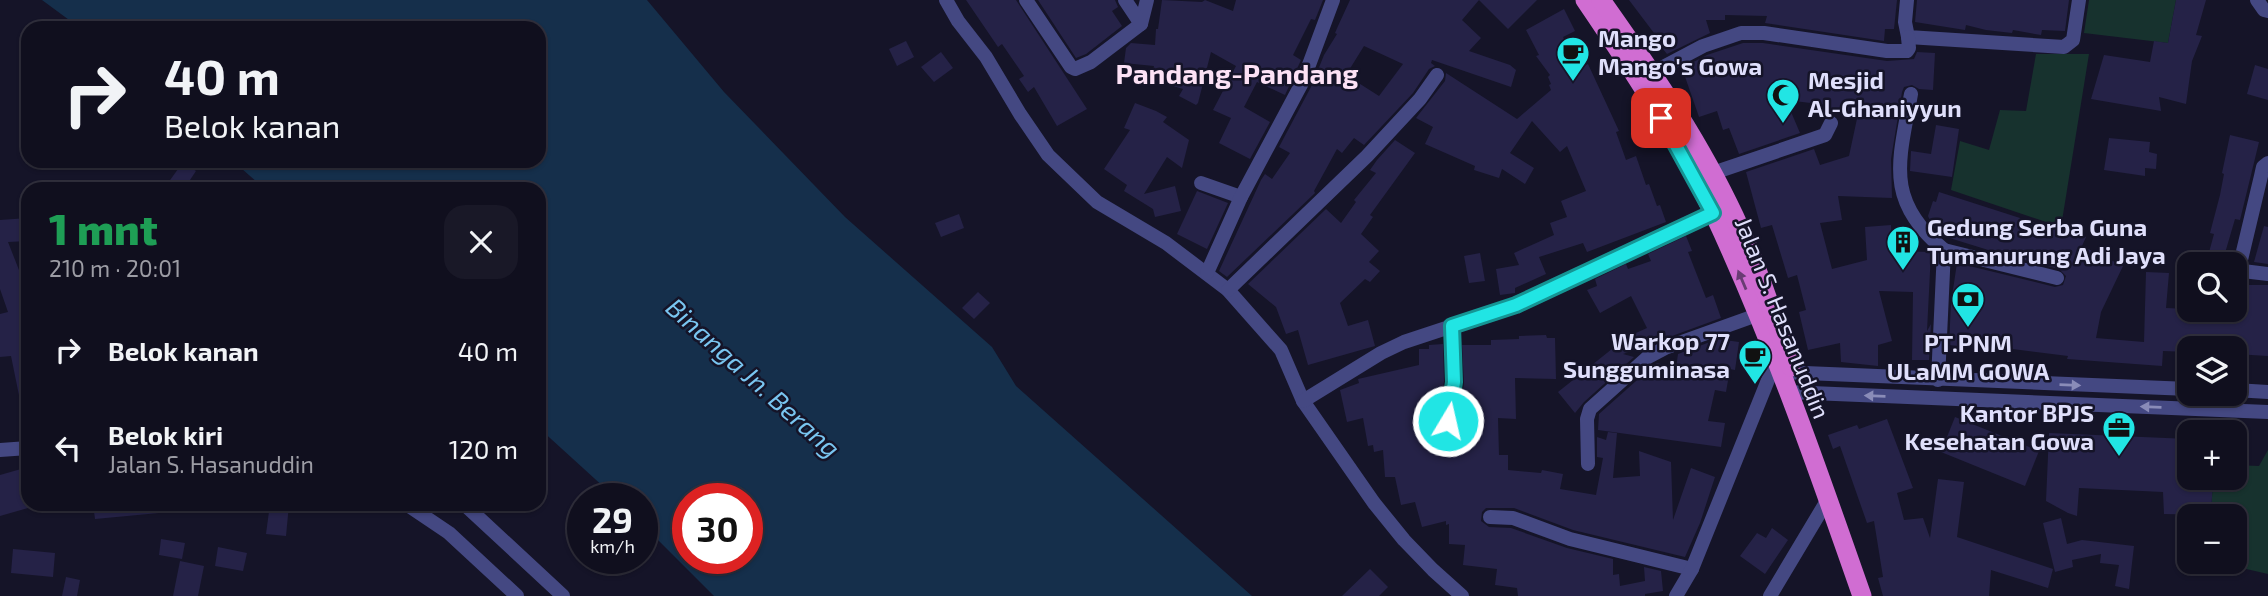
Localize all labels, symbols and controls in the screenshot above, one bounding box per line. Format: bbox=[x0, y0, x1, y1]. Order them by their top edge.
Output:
place label: Mango Mango's Gowa bbox=[1598, 23, 1762, 80]
cafe icon: Mango Mango's Gowa bbox=[1554, 34, 1592, 83]
text: 40 m bbox=[164, 46, 280, 105]
icon: right bbox=[49, 49, 140, 140]
district label: Pandang-Pandang bbox=[1115, 56, 1359, 90]
place label: Mesjid Al-Ghaniyyun bbox=[1808, 65, 1962, 122]
mosque icon: Mesjid Al-Ghaniyyun bbox=[1764, 76, 1802, 125]
pin bbox=[1631, 88, 1691, 148]
icon: arrive bbox=[1642, 99, 1680, 137]
text: Belok kanan bbox=[164, 106, 340, 144]
text: 1 mnt bbox=[49, 203, 158, 253]
button: close bbox=[444, 205, 518, 279]
street label: Jalan S. Hasanuddin bbox=[1730, 212, 1837, 422]
place label: Gedung Serba Guna Tumanurung Adi Jaya bbox=[1927, 212, 2166, 269]
building icon: Gedung Serba Guna Tumanurung Adi Jaya bbox=[1884, 223, 1922, 272]
map controls bbox=[2177, 252, 2247, 574]
button: search bbox=[2177, 252, 2247, 322]
text: 210 m · 20:01 bbox=[49, 254, 181, 282]
one-way arrow bbox=[1736, 270, 1747, 291]
bank icon: PT.PNM ULaMM GOWA bbox=[1949, 280, 1987, 329]
water label: Binanga Jn. Berang bbox=[661, 291, 847, 463]
place label: Warkop 77 Sungguminasa bbox=[1563, 326, 1730, 383]
place label: PT.PNM ULaMM GOWA bbox=[1887, 328, 2050, 385]
icon: right bbox=[49, 331, 87, 369]
text: Belok kanan bbox=[108, 335, 259, 366]
text: 40 m bbox=[458, 335, 518, 366]
button: layers bbox=[2177, 336, 2247, 406]
cafe icon: Warkop 77 Sungguminasa bbox=[1736, 337, 1774, 386]
one-way arrow bbox=[2059, 379, 2081, 390]
position arrow bbox=[1411, 384, 1485, 458]
one-way arrow bbox=[1863, 390, 1885, 401]
place label: Kantor BPJS Kesehatan Gowa bbox=[1905, 398, 2094, 455]
one-way arrow bbox=[2140, 402, 2162, 413]
office icon: Kantor BPJS Kesehatan Gowa bbox=[2100, 409, 2138, 458]
text: Belok kiri bbox=[108, 419, 223, 450]
button: + bbox=[2177, 420, 2247, 490]
icon: left bbox=[49, 429, 87, 467]
text: 120 m bbox=[449, 433, 518, 464]
text: Jalan S. Hasanuddin bbox=[108, 450, 314, 478]
speed limit sign: 30 bbox=[672, 483, 763, 574]
text: 29 bbox=[592, 498, 633, 540]
button: − bbox=[2177, 504, 2247, 574]
text: km/h bbox=[590, 535, 635, 557]

